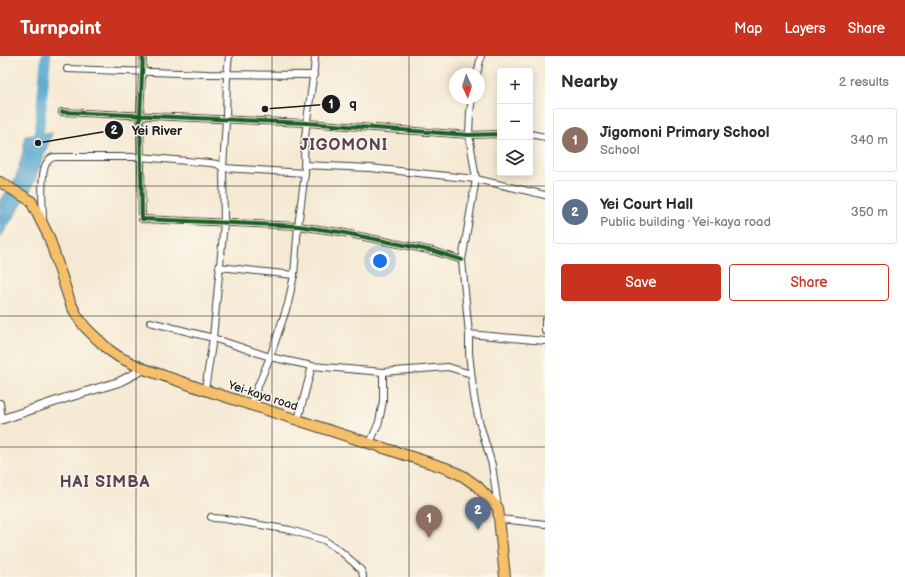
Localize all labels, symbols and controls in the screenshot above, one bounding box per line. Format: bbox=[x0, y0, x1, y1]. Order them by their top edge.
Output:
text: Turnpoint bbox=[20, 17, 101, 40]
text: Map bbox=[734, 20, 762, 37]
text: Layers bbox=[784, 20, 826, 37]
text: Share bbox=[848, 20, 885, 37]
north arrow bbox=[449, 68, 485, 104]
map controls bbox=[497, 68, 533, 176]
button: + bbox=[497, 68, 533, 104]
text: Nearby bbox=[561, 72, 618, 92]
text: 2 results bbox=[839, 74, 889, 90]
callout: q bbox=[321, 91, 365, 116]
text: q bbox=[349, 96, 357, 112]
text: 1 bbox=[328, 97, 334, 112]
button: − bbox=[497, 104, 533, 140]
callout: Yei River bbox=[104, 118, 190, 143]
text: 2 bbox=[110, 123, 118, 138]
text: Yei River bbox=[132, 123, 183, 139]
text: Jigomoni Primary School bbox=[600, 123, 770, 142]
text: 1 bbox=[572, 132, 578, 148]
text: 340 m bbox=[850, 132, 888, 148]
district label: JIGOMONI bbox=[300, 136, 388, 155]
button: layers bbox=[497, 140, 533, 176]
text: School bbox=[600, 142, 640, 158]
text: Yei Court Hall bbox=[600, 195, 693, 214]
text: 2 bbox=[571, 204, 579, 220]
text: 350 m bbox=[851, 204, 888, 220]
text: Public building · Yei-kaya road bbox=[600, 214, 771, 230]
your location bbox=[370, 251, 390, 271]
button: Save bbox=[561, 264, 721, 301]
button: Share bbox=[729, 264, 889, 301]
street label: Yei-kaya road bbox=[225, 377, 300, 414]
district label: HAI SIMBA bbox=[60, 473, 150, 492]
pin: 2 bbox=[465, 497, 491, 530]
pin: 1 bbox=[416, 505, 442, 538]

